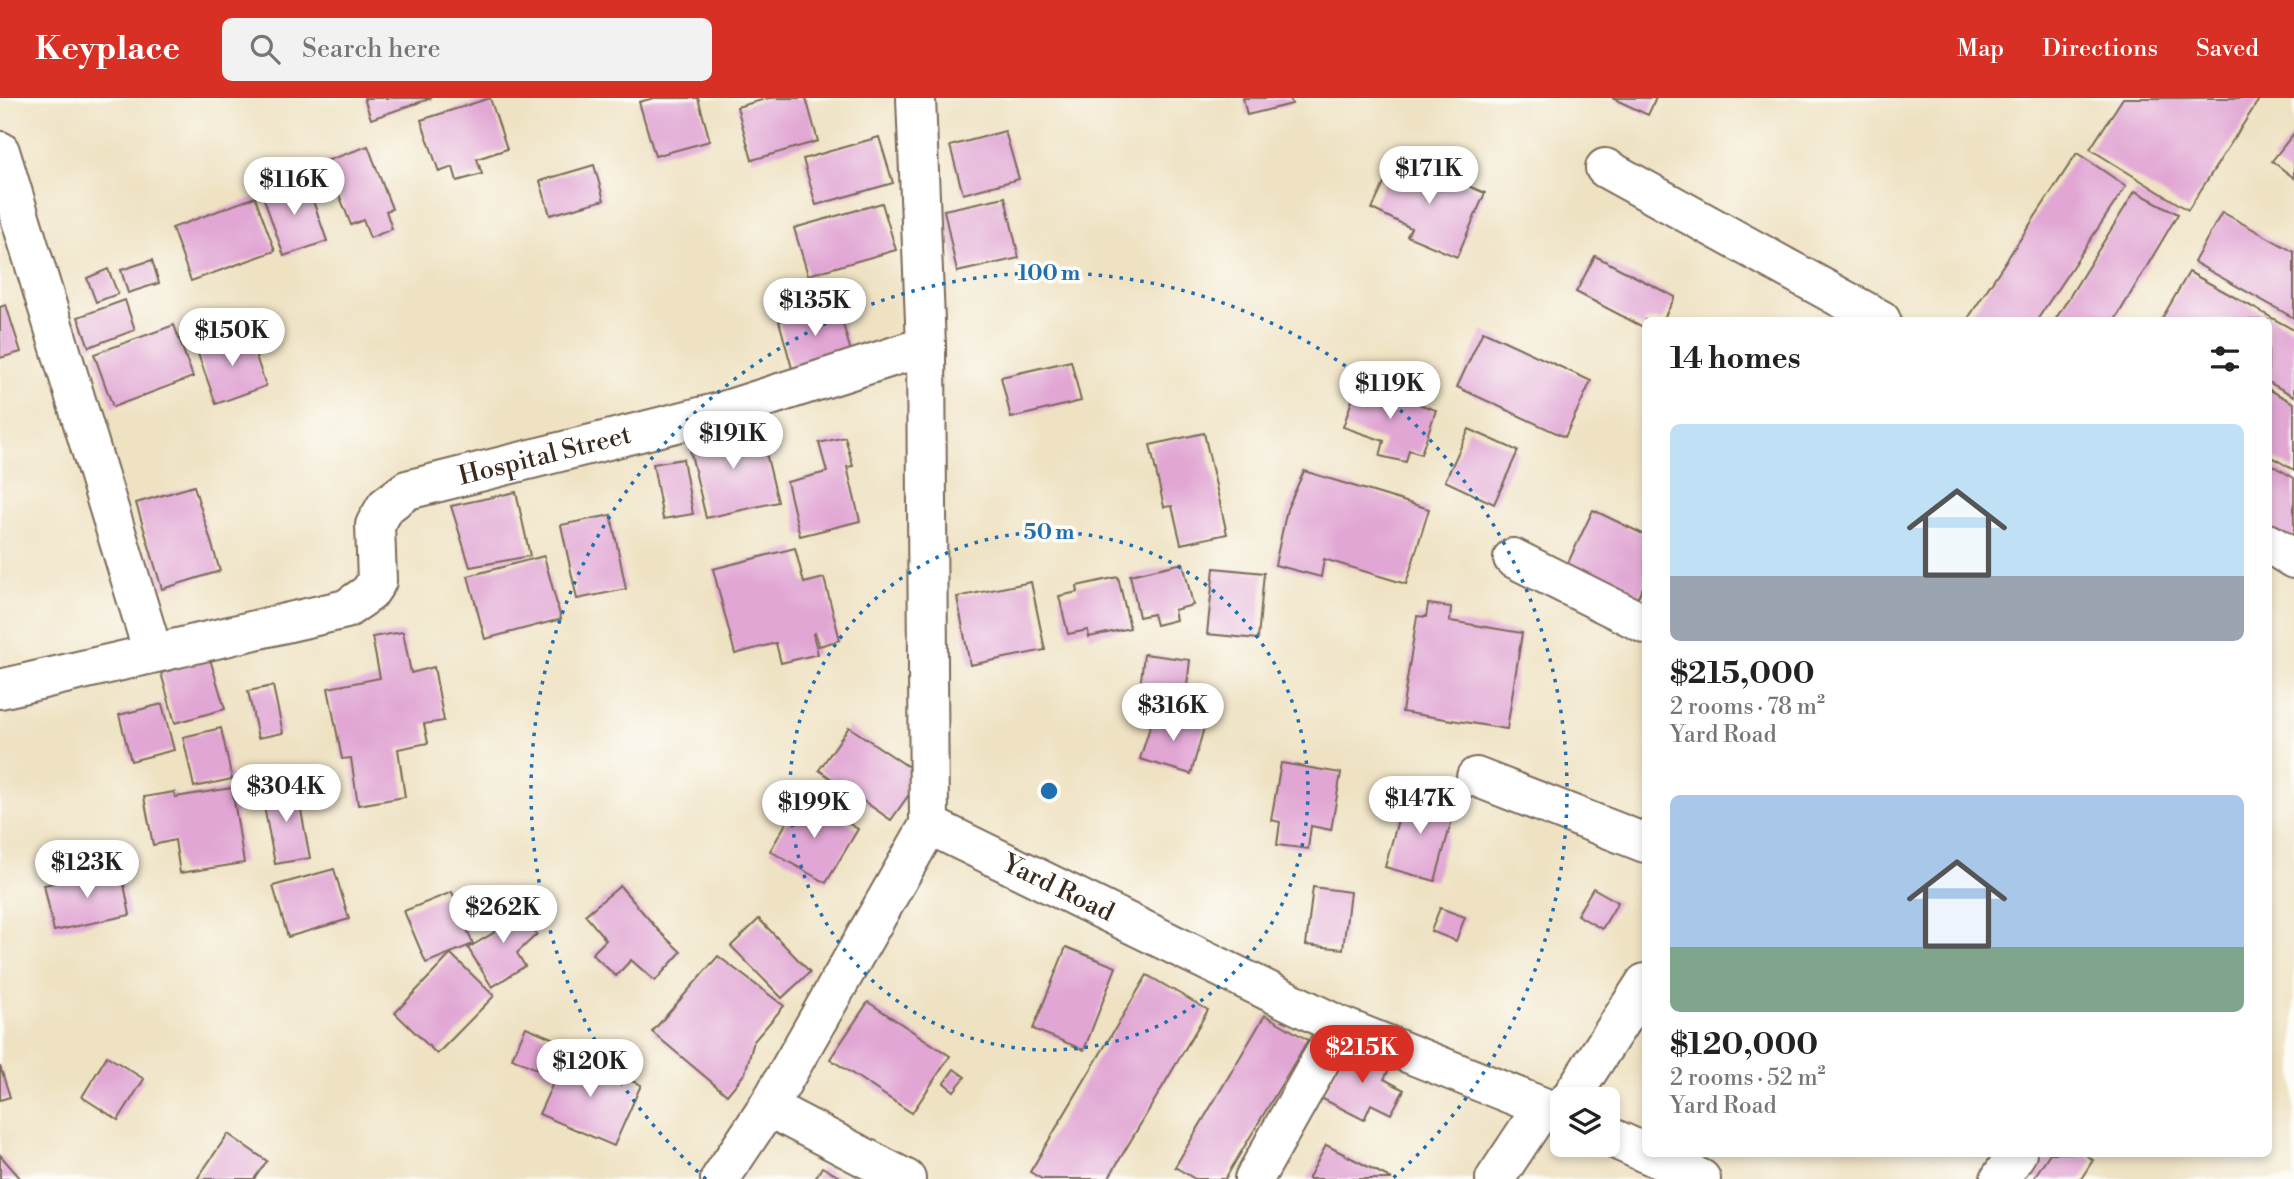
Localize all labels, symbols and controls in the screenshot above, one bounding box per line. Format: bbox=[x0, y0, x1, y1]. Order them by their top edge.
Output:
search box bbox=[222, 18, 712, 81]
text: Keyplace bbox=[35, 29, 180, 70]
icon: search bbox=[246, 30, 284, 68]
text: Search here bbox=[302, 33, 441, 65]
text: Map bbox=[1957, 34, 2004, 64]
text: Directions bbox=[2042, 34, 2158, 64]
text: Saved bbox=[2196, 34, 2259, 64]
pin: $171K bbox=[1380, 146, 1478, 206]
text: $171K bbox=[1395, 155, 1463, 183]
pin: $116K bbox=[245, 158, 343, 217]
text: $116K bbox=[260, 166, 328, 194]
text: 100 m bbox=[1018, 261, 1080, 287]
pin: $135K bbox=[766, 278, 864, 338]
text: $135K bbox=[779, 287, 851, 315]
pin: $150K bbox=[183, 308, 281, 368]
text: $150K bbox=[195, 317, 269, 345]
text: 14 homes bbox=[1670, 340, 1801, 378]
icon: filters bbox=[2206, 340, 2244, 378]
pin: $119K bbox=[1341, 362, 1439, 421]
text: $119K bbox=[1355, 370, 1425, 398]
pin: $191K bbox=[684, 412, 782, 471]
street label: Hospital Street bbox=[455, 419, 634, 493]
text: $191K bbox=[699, 420, 767, 448]
icon: home bbox=[1894, 470, 2020, 596]
text: 50 m bbox=[1024, 520, 1074, 546]
text: $215,000 bbox=[1670, 655, 1815, 693]
pin: $316K bbox=[1124, 684, 1222, 743]
text: $316K bbox=[1138, 692, 1208, 720]
text: 2 rooms · 78 m² bbox=[1670, 693, 1825, 721]
text: Yard Road bbox=[1670, 721, 1776, 749]
pin: $304K bbox=[237, 764, 335, 824]
text: $304K bbox=[247, 773, 325, 801]
pin: $147K bbox=[1371, 776, 1469, 836]
centre of rings bbox=[1037, 779, 1061, 803]
pin: $199K bbox=[765, 780, 863, 840]
text: $147K bbox=[1385, 785, 1455, 813]
text: $199K bbox=[778, 789, 850, 817]
pin: $123K bbox=[38, 840, 136, 900]
icon: home bbox=[1894, 841, 2020, 967]
street label: Yard Road bbox=[995, 846, 1119, 929]
text: $123K bbox=[51, 849, 123, 877]
pin: $262K bbox=[454, 886, 552, 945]
text: $262K bbox=[465, 894, 541, 922]
pin: $215K bbox=[1313, 1026, 1411, 1085]
text: $120,000 bbox=[1670, 1026, 1818, 1064]
text: $215K bbox=[1326, 1034, 1398, 1062]
pin: $120K bbox=[541, 1040, 639, 1099]
text: $120K bbox=[553, 1048, 627, 1076]
text: 2 rooms · 52 m² bbox=[1670, 1064, 1826, 1092]
map controls bbox=[1550, 1087, 1620, 1157]
button: layers bbox=[1550, 1087, 1620, 1157]
text: Yard Road bbox=[1670, 1092, 1776, 1120]

